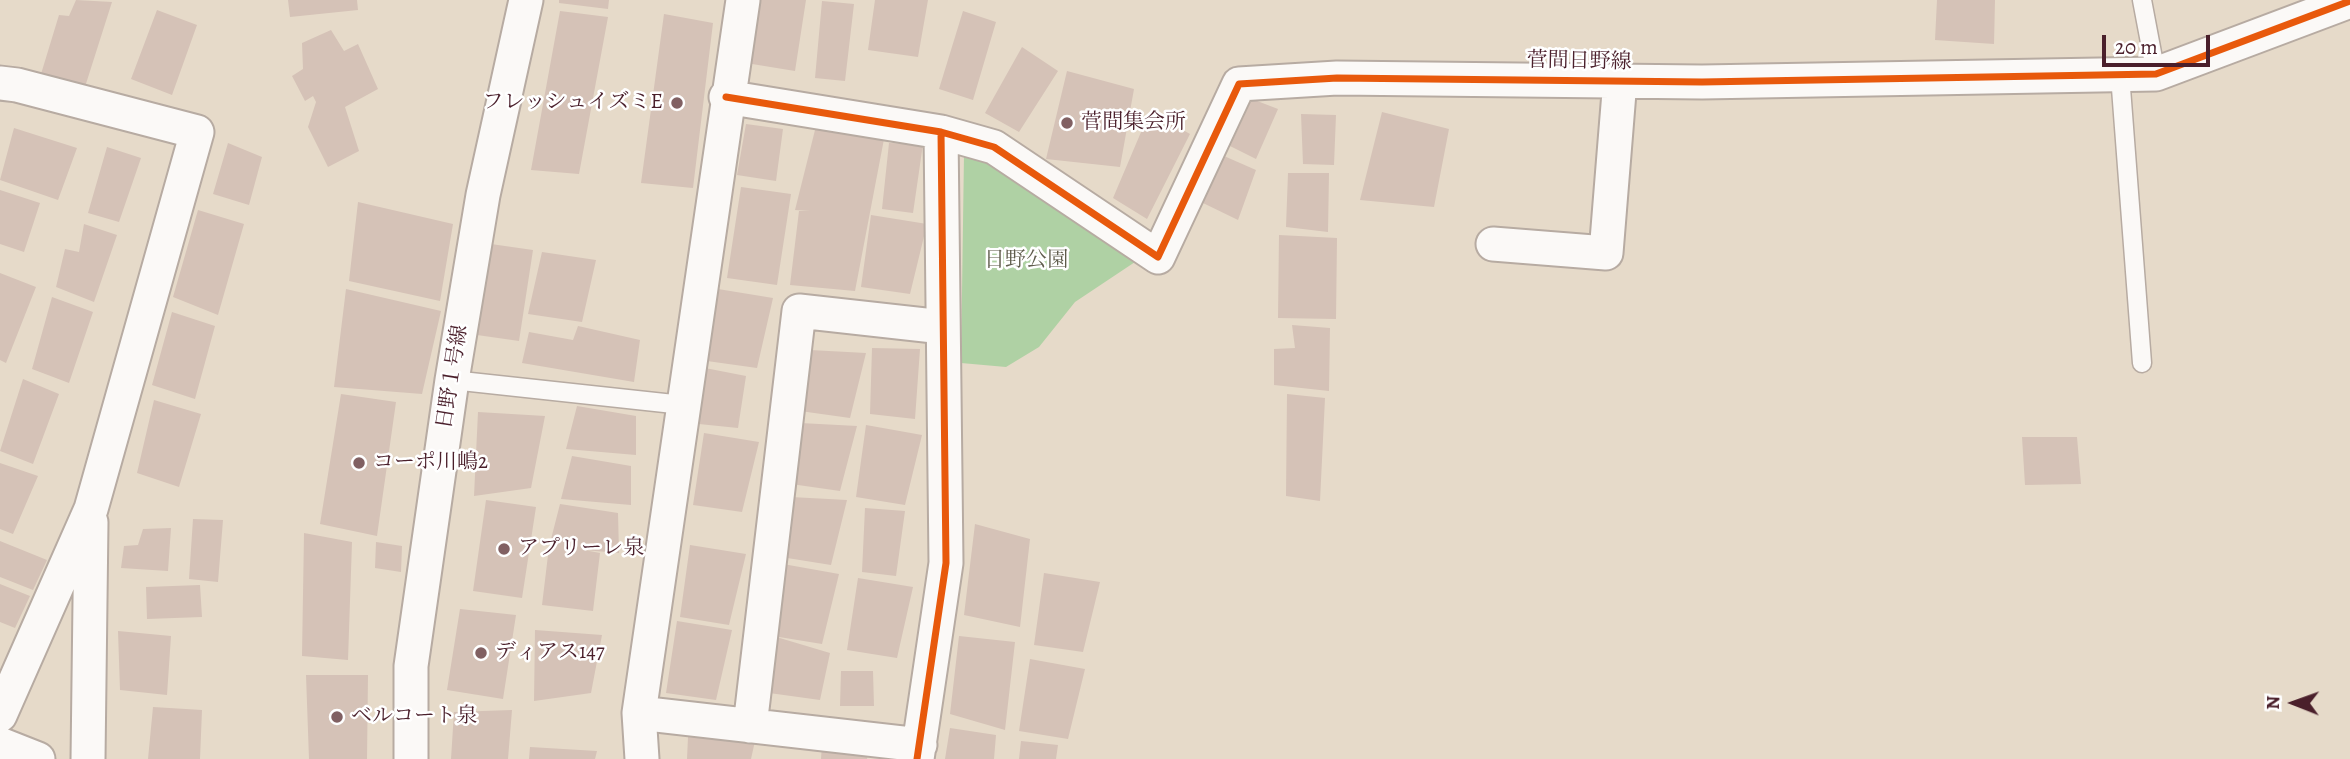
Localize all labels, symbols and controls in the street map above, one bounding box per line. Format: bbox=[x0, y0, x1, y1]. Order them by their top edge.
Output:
scale bar bbox=[2105, 21, 2214, 65]
text: 20 m bbox=[2115, 33, 2158, 61]
street label: 菅間日野線 bbox=[1526, 48, 1632, 76]
place label: フレッシュイズミE bbox=[483, 90, 663, 116]
marker: フレッシュイズミE bbox=[669, 95, 685, 111]
place label: 菅間集会所 bbox=[1081, 110, 1186, 136]
marker: 菅間集会所 bbox=[1059, 115, 1075, 131]
park label: 日野公園 bbox=[984, 248, 1068, 274]
street label: 日野１号線 bbox=[432, 323, 474, 431]
place label: コーポ川嶋2 bbox=[373, 450, 488, 476]
marker: コーポ川嶋2 bbox=[351, 455, 367, 471]
place label: アプリーレ泉 bbox=[518, 536, 644, 562]
marker: アプリーレ泉 bbox=[496, 541, 512, 557]
place label: ディアス147 bbox=[495, 640, 605, 666]
marker: ディアス147 bbox=[473, 645, 489, 661]
north arrow bbox=[2259, 668, 2329, 738]
text: N bbox=[2260, 695, 2286, 710]
place label: ベルコート泉 bbox=[351, 704, 477, 730]
marker: ベルコート泉 bbox=[329, 709, 345, 725]

